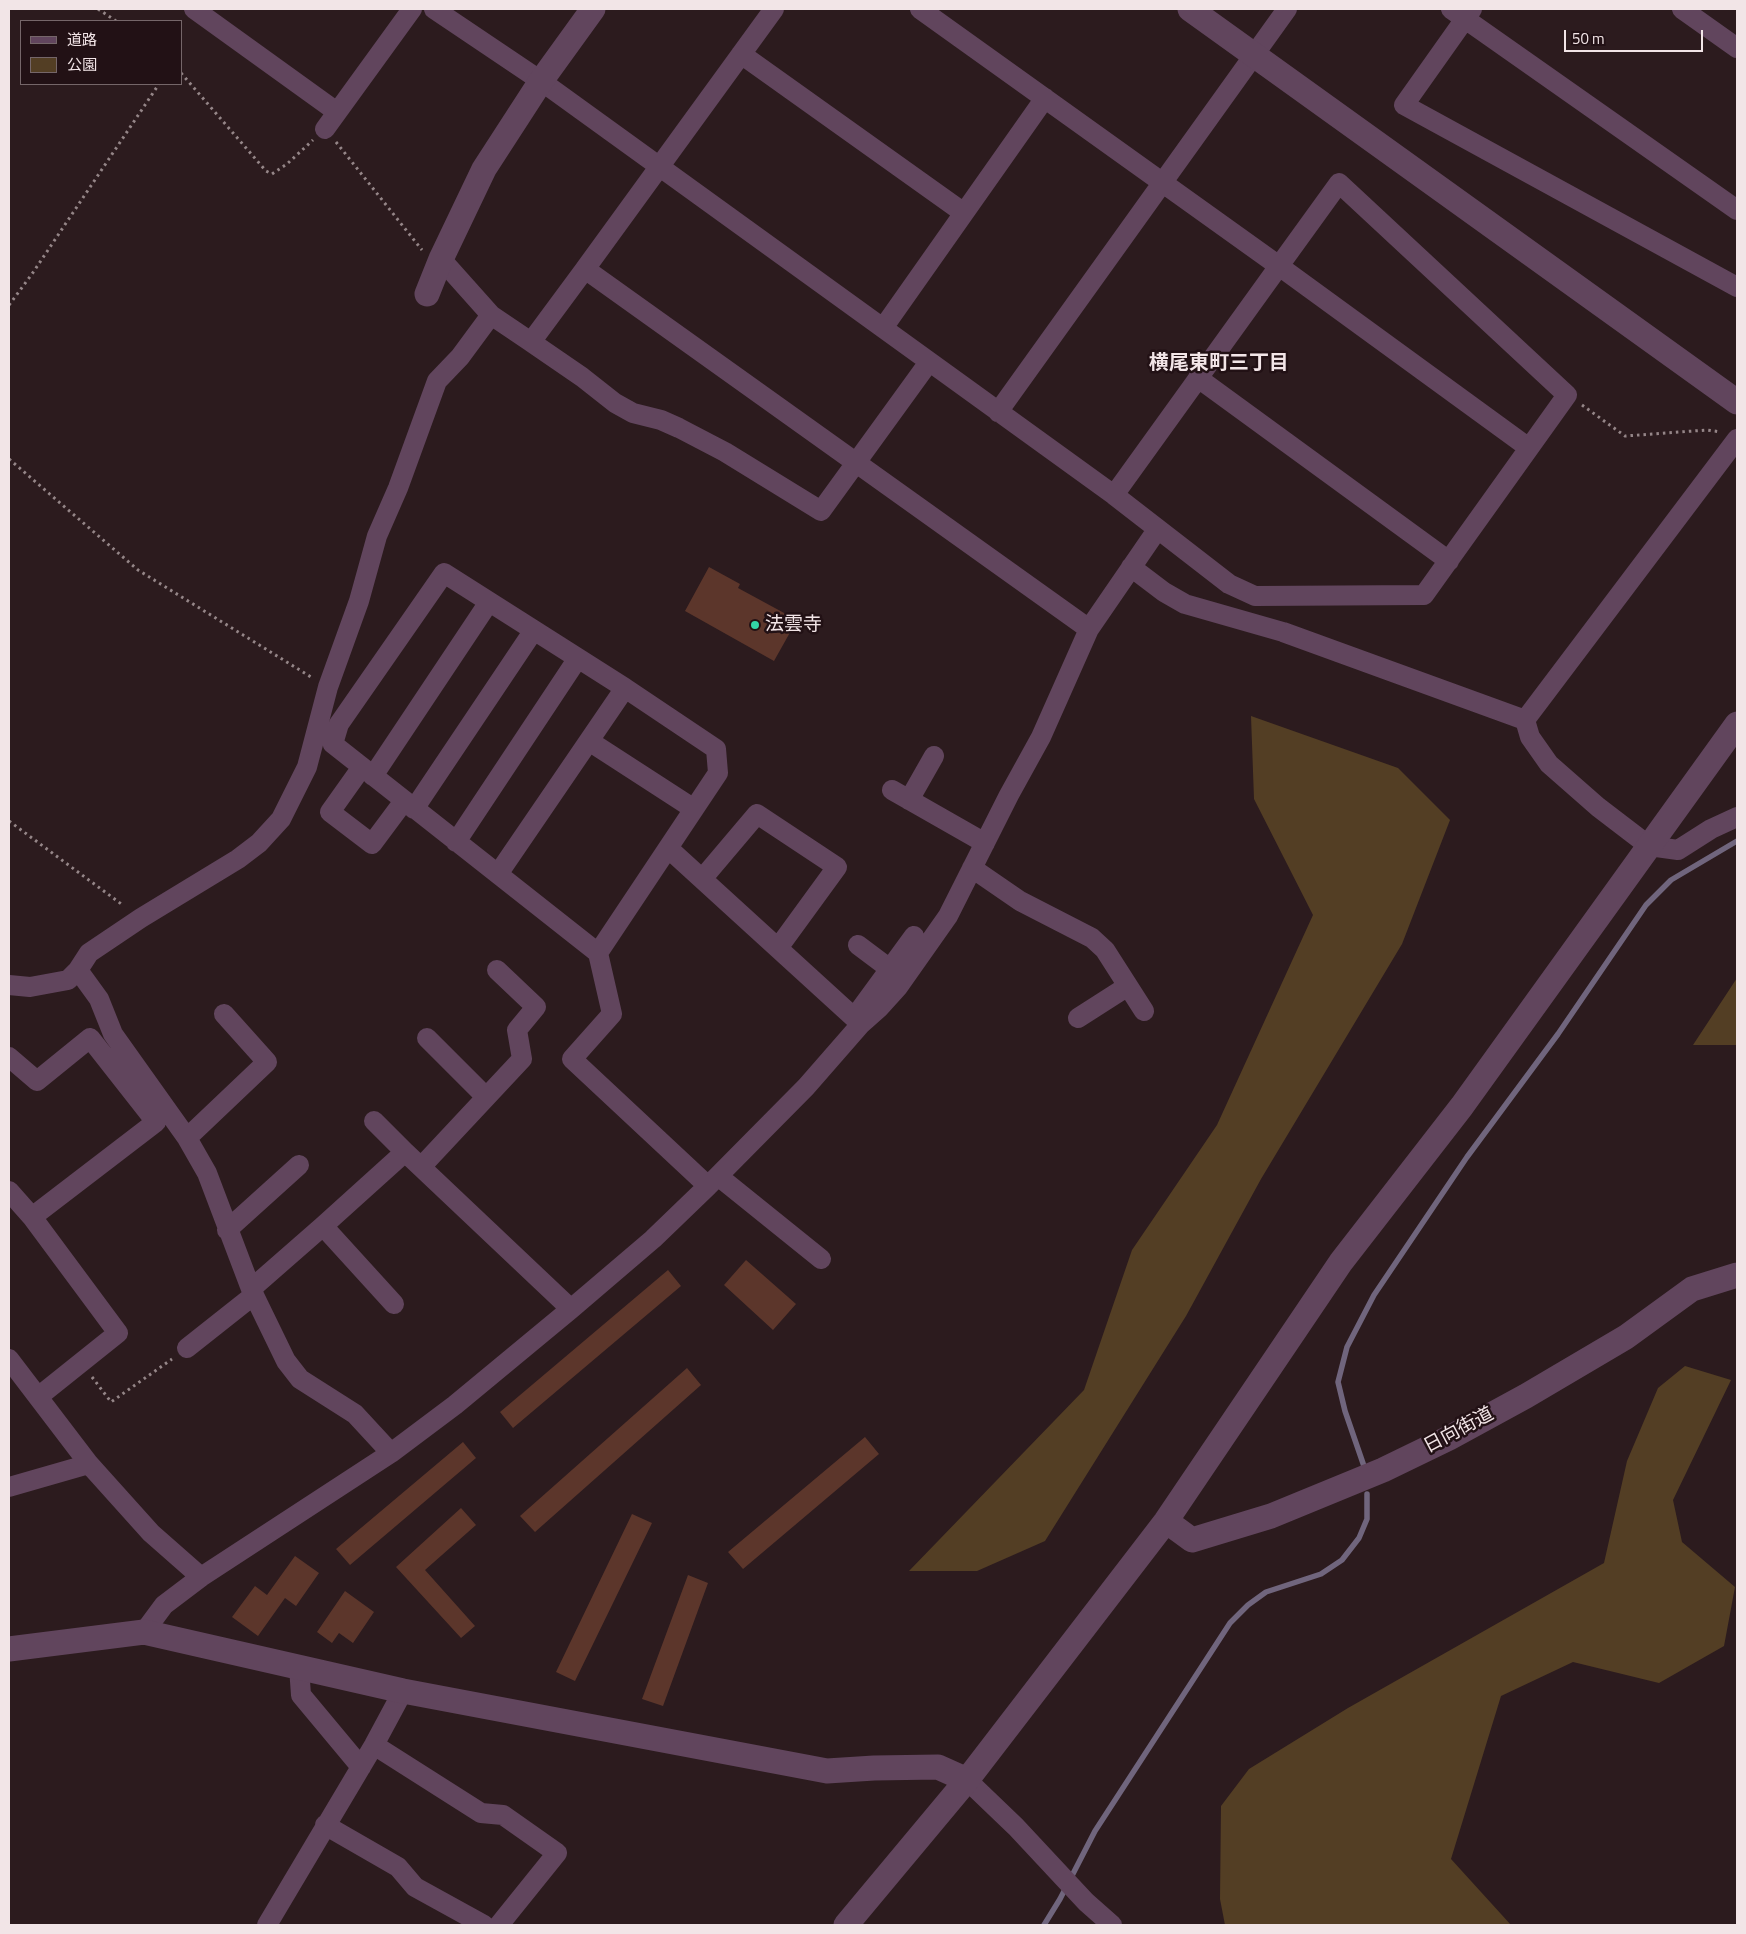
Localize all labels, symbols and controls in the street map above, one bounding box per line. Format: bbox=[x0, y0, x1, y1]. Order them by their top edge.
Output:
legend bbox=[20, 20, 182, 85]
scale bar bbox=[1566, 20, 1705, 52]
text: 50 m bbox=[1572, 27, 1605, 50]
text: 道路 bbox=[67, 28, 97, 51]
text: 公園 bbox=[67, 53, 97, 76]
district label: 横尾東町三丁目 bbox=[1149, 352, 1289, 376]
place label: 法雲寺 bbox=[765, 614, 822, 636]
marker: 法雲寺 bbox=[749, 619, 761, 631]
street label: 日向街道 bbox=[1420, 1403, 1498, 1459]

